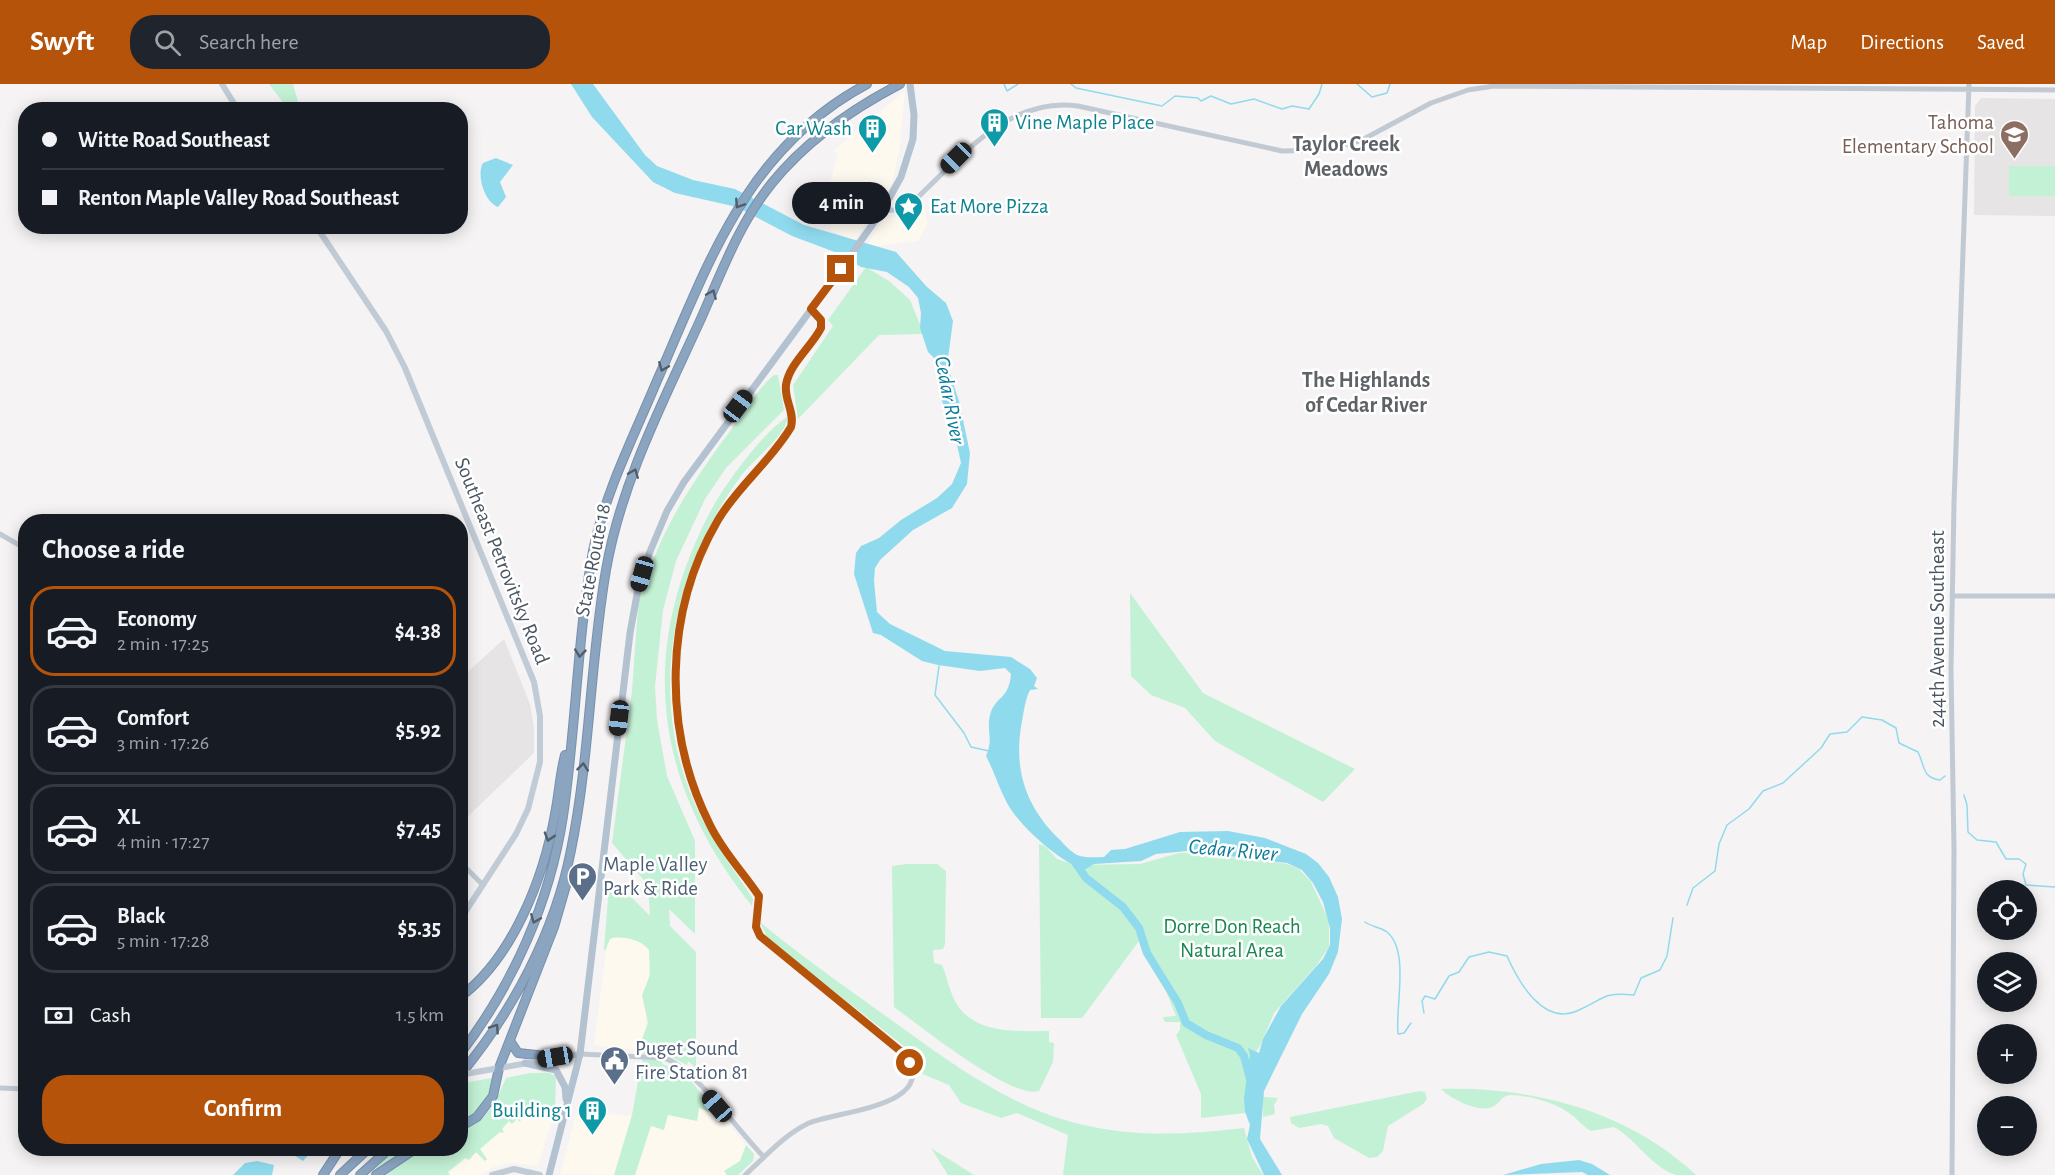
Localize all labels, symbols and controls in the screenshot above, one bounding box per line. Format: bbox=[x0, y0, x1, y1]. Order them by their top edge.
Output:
search box bbox=[130, 15, 550, 69]
icon: search bbox=[151, 26, 184, 59]
text: Swyft bbox=[30, 28, 94, 56]
text: Search here bbox=[199, 31, 299, 53]
text: Map bbox=[1791, 32, 1827, 53]
text: Directions bbox=[1860, 32, 1944, 53]
text: Saved bbox=[1977, 32, 2025, 53]
building icon: Vine Maple Place bbox=[978, 106, 1010, 148]
building icon: Car Wash bbox=[857, 112, 889, 154]
place label: Vine Maple Place bbox=[1015, 112, 1155, 133]
place label: Tahoma Elementary School bbox=[1842, 112, 1994, 157]
place label: Car Wash bbox=[775, 118, 852, 139]
school or university icon: Tahoma Elementary School bbox=[1999, 118, 2031, 160]
text: Witte Road Southeast bbox=[78, 129, 270, 151]
district label: Taylor Creek Meadows bbox=[1292, 133, 1400, 180]
car bbox=[937, 139, 975, 177]
callout: 4 min bbox=[792, 182, 890, 224]
text: Renton Maple Valley Road Southeast bbox=[78, 187, 399, 209]
place icon: Eat More Pizza bbox=[893, 190, 925, 232]
text: 4 min bbox=[819, 193, 864, 213]
place label: Eat More Pizza bbox=[930, 196, 1049, 217]
one-way arrow bbox=[735, 197, 746, 208]
route end bbox=[827, 255, 854, 282]
one-way arrow bbox=[704, 289, 716, 300]
water label: Cedar River bbox=[931, 354, 969, 447]
one-way arrow bbox=[658, 361, 670, 372]
district label: The Highlands of Cedar River bbox=[1302, 369, 1430, 416]
car bbox=[720, 386, 756, 426]
street label: Southeast Petrovitsky Road bbox=[451, 455, 553, 667]
one-way arrow bbox=[627, 468, 639, 479]
street label: State Route 18 bbox=[572, 502, 614, 618]
street label: 244th Avenue Southeast bbox=[1927, 530, 1948, 728]
text: Choose a ride bbox=[42, 536, 185, 563]
car bbox=[628, 554, 656, 594]
icon: car bbox=[45, 604, 99, 658]
text: Economy bbox=[117, 608, 197, 630]
text: $4.38 bbox=[395, 620, 441, 642]
text: 2 min · 17:25 bbox=[117, 634, 209, 654]
one-way arrow bbox=[574, 649, 587, 658]
car bbox=[608, 699, 630, 737]
icon: car bbox=[45, 703, 99, 757]
text: Comfort bbox=[117, 707, 189, 729]
text: $5.92 bbox=[396, 719, 441, 741]
text: 3 min · 17:26 bbox=[117, 733, 209, 753]
one-way arrow bbox=[576, 762, 589, 771]
icon: car bbox=[45, 802, 99, 856]
text: XL bbox=[117, 806, 140, 828]
text: $7.45 bbox=[396, 818, 441, 840]
one-way arrow bbox=[544, 831, 556, 842]
text: 4 min · 17:27 bbox=[117, 832, 210, 852]
water label: Cedar River bbox=[1188, 835, 1279, 865]
place label: Maple Valley Park & Ride bbox=[603, 854, 708, 899]
parking icon: Maple Valley Park & Ride bbox=[566, 860, 598, 902]
map controls bbox=[1977, 880, 2037, 1156]
button: locate bbox=[1977, 880, 2037, 940]
icon: car bbox=[45, 901, 99, 955]
text: Black bbox=[117, 905, 165, 927]
one-way arrow bbox=[530, 913, 542, 924]
park label: Dorre Don Reach Natural Area bbox=[1163, 916, 1301, 961]
text: $5.35 bbox=[398, 917, 441, 939]
text: 5 min · 17:28 bbox=[117, 931, 209, 951]
button: layers bbox=[1977, 952, 2037, 1012]
icon: cash bbox=[42, 999, 75, 1032]
text: Cash bbox=[90, 1004, 131, 1026]
text: 1.5 km bbox=[396, 1005, 444, 1025]
one-way arrow bbox=[488, 1024, 499, 1035]
button: + bbox=[1977, 1024, 2037, 1084]
place label: Puget Sound Fire Station 81 bbox=[635, 1038, 749, 1083]
public building icon: Puget Sound Fire Station 81 bbox=[598, 1044, 630, 1086]
car bbox=[536, 1045, 574, 1069]
route start bbox=[896, 1049, 923, 1076]
button: Confirm bbox=[42, 1075, 444, 1144]
car bbox=[698, 1087, 736, 1125]
building icon: Building 1 bbox=[577, 1094, 609, 1136]
button: − bbox=[1977, 1096, 2037, 1156]
place label: Building 1 bbox=[492, 1100, 572, 1121]

